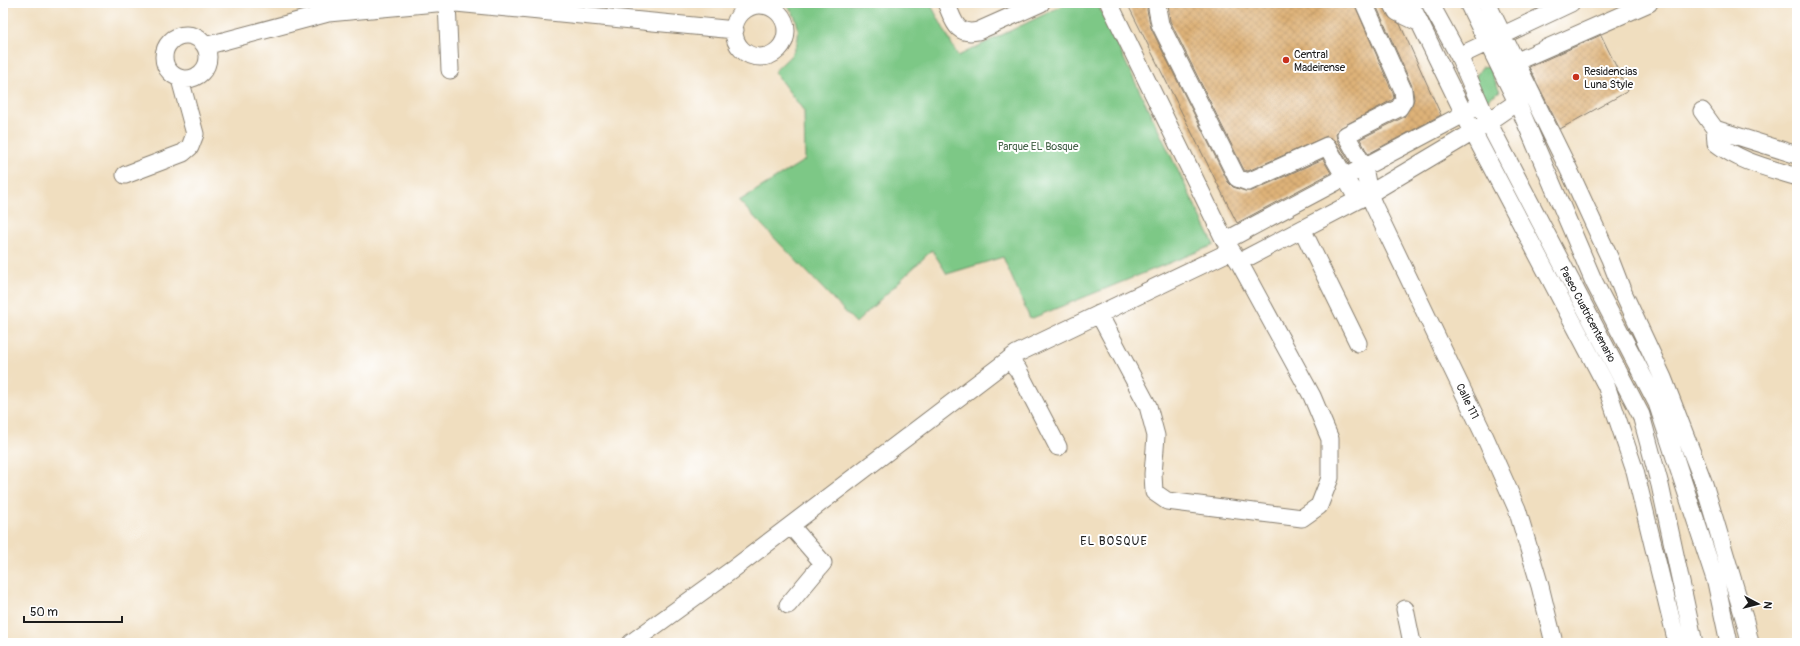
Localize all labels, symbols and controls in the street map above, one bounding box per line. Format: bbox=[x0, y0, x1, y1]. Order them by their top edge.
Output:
place label: Central Madeirense bbox=[1294, 48, 1346, 74]
marker: Central Madeirense bbox=[1281, 55, 1291, 65]
place label: Residencias Luna Style bbox=[1584, 65, 1637, 91]
marker: Residencias Luna Style bbox=[1571, 72, 1581, 82]
park label: Parque EL Bosque bbox=[998, 140, 1079, 153]
street label: Paseo Cuatricentenario bbox=[1557, 264, 1618, 364]
street label: Calle 111 bbox=[1453, 381, 1482, 421]
district label: EL BOSQUE bbox=[1080, 534, 1148, 549]
north arrow bbox=[1738, 584, 1778, 624]
scale bar bbox=[24, 598, 122, 624]
text: N bbox=[1760, 601, 1774, 610]
text: 50 m bbox=[30, 605, 58, 620]

